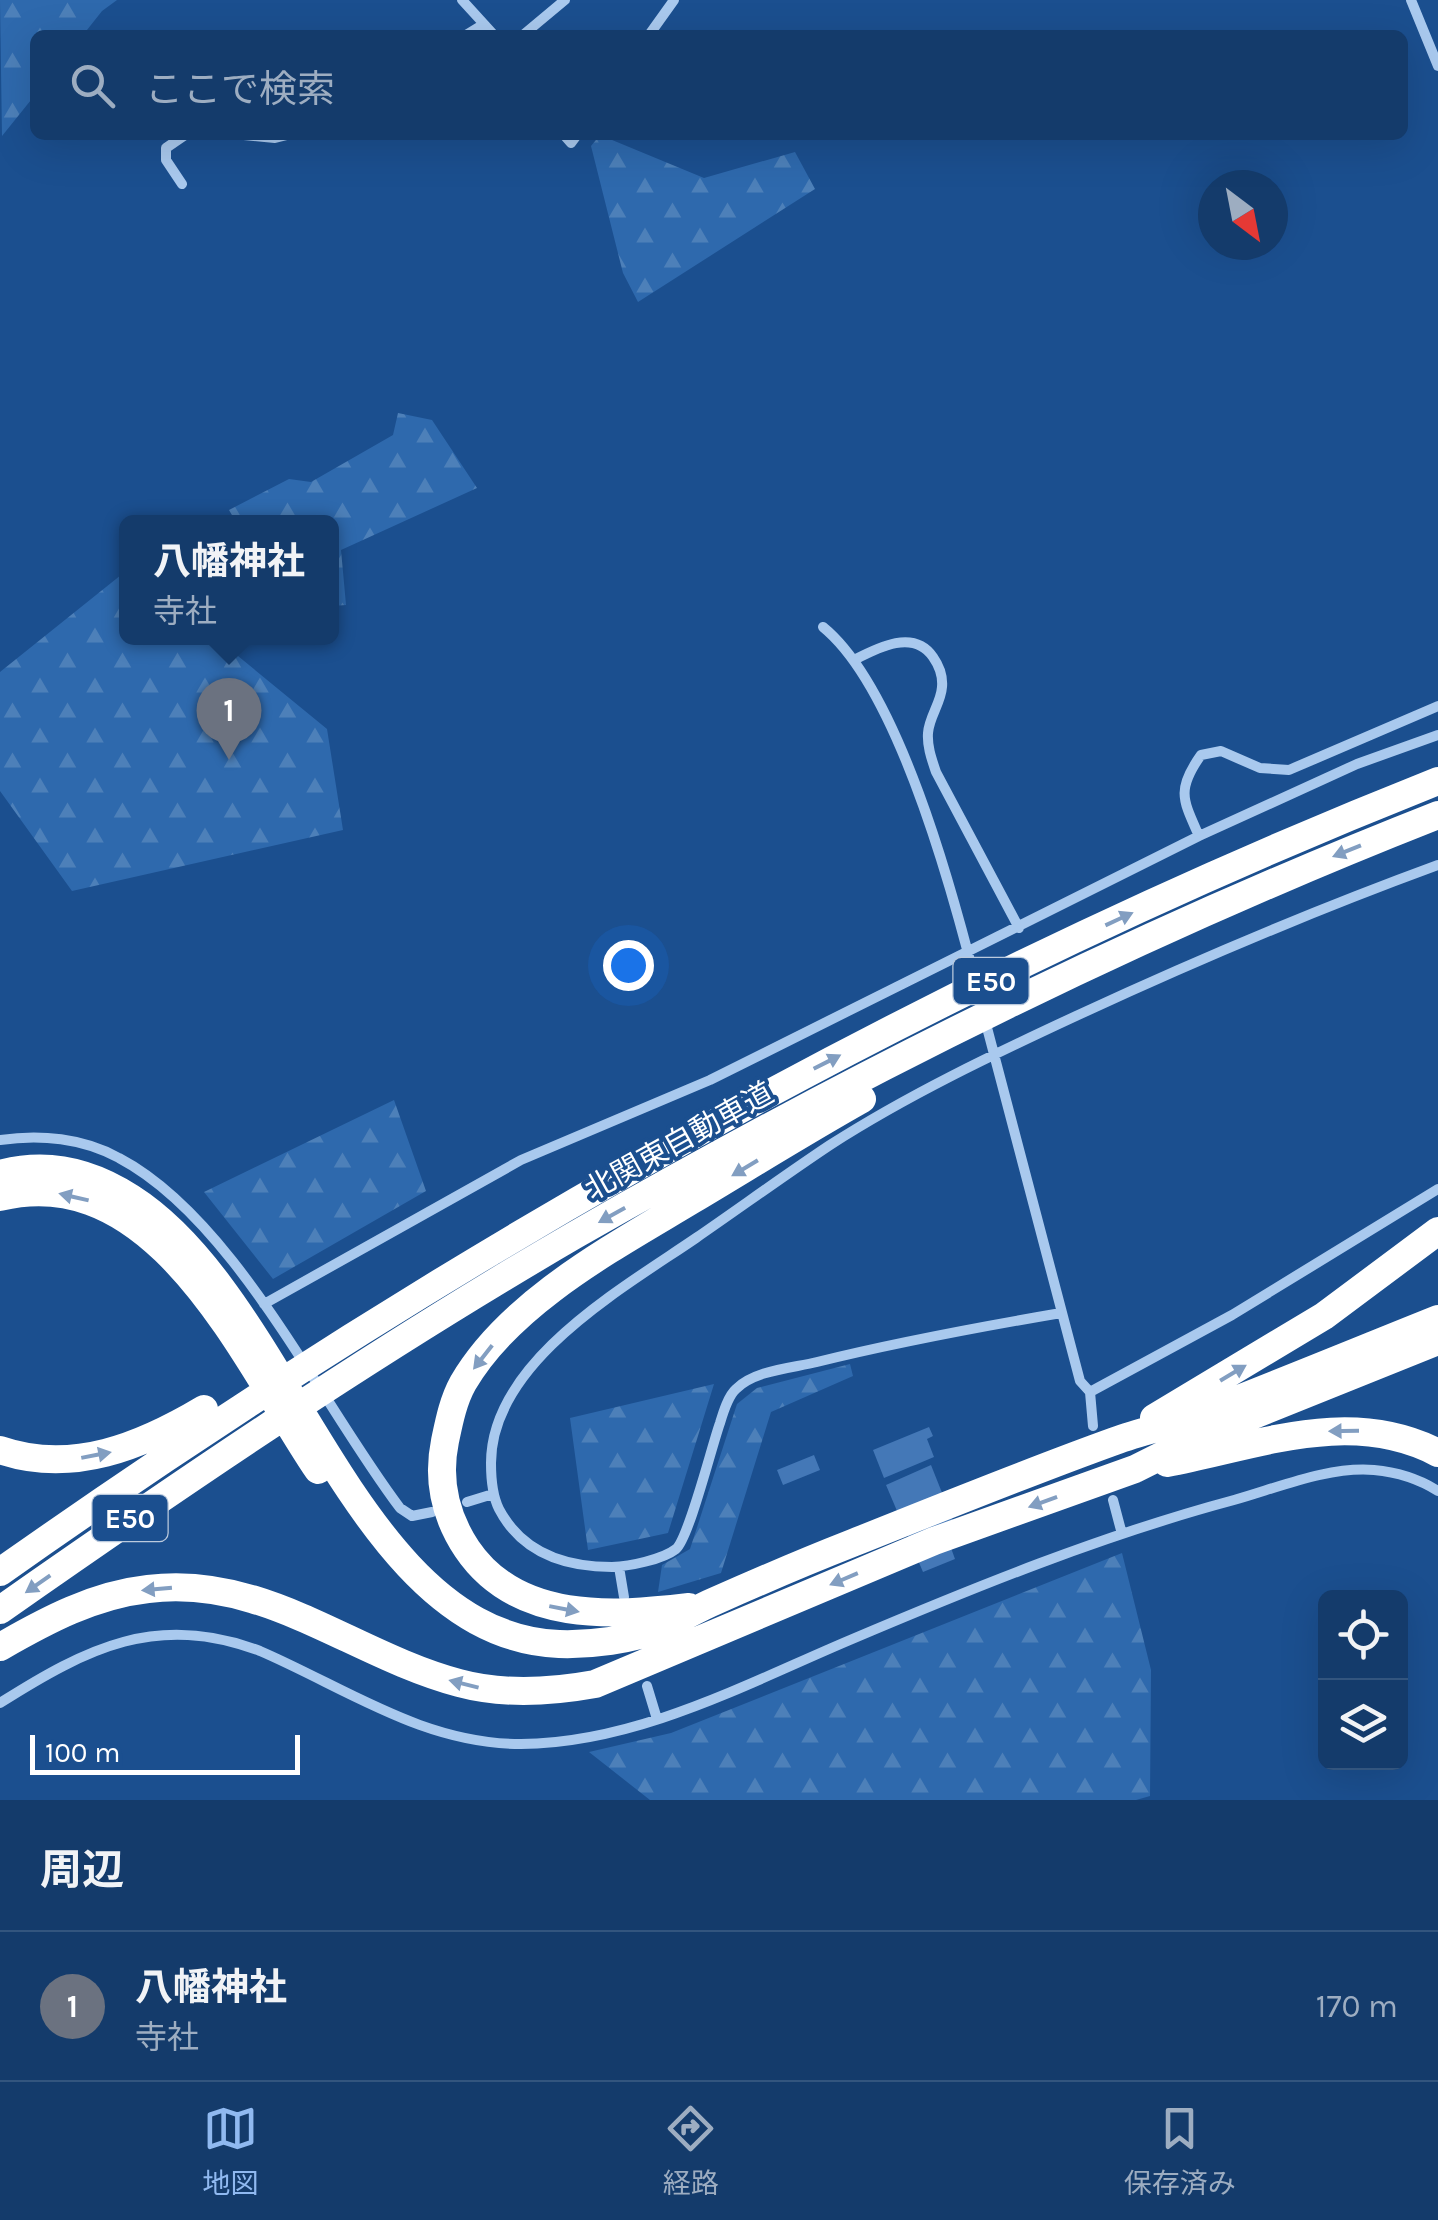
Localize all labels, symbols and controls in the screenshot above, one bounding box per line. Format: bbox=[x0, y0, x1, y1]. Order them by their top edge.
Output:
search box bbox=[30, 30, 1408, 140]
icon: search bbox=[65, 58, 120, 113]
text: ここで検索 bbox=[145, 67, 335, 112]
north arrow bbox=[1198, 170, 1288, 260]
popup bbox=[119, 515, 339, 645]
text: 八幡神社 bbox=[153, 539, 305, 584]
text: 寺社 bbox=[153, 593, 217, 630]
pin: 1 bbox=[196, 678, 262, 760]
one-way arrow bbox=[1332, 843, 1362, 859]
one-way arrow bbox=[1105, 910, 1134, 927]
your location bbox=[603, 940, 654, 991]
road number: E50 bbox=[954, 958, 1028, 1004]
one-way arrow bbox=[813, 1054, 842, 1071]
street label: 北関東自動車道 bbox=[578, 1074, 780, 1208]
one-way arrow bbox=[731, 1159, 759, 1176]
one-way arrow bbox=[58, 1189, 89, 1204]
one-way arrow bbox=[597, 1207, 626, 1224]
one-way arrow bbox=[473, 1344, 493, 1370]
one-way arrow bbox=[1219, 1365, 1247, 1382]
one-way arrow bbox=[1328, 1423, 1360, 1439]
one-way arrow bbox=[81, 1446, 112, 1462]
road number: E50 bbox=[92, 1495, 168, 1541]
one-way arrow bbox=[1027, 1495, 1057, 1510]
one-way arrow bbox=[829, 1571, 859, 1587]
one-way arrow bbox=[25, 1573, 51, 1593]
one-way arrow bbox=[141, 1581, 173, 1597]
map controls bbox=[1318, 1590, 1408, 1770]
button: locate bbox=[1318, 1590, 1408, 1680]
one-way arrow bbox=[549, 1602, 580, 1617]
one-way arrow bbox=[448, 1675, 479, 1691]
button: layers bbox=[1318, 1680, 1408, 1770]
scale bar bbox=[30, 1730, 300, 1774]
text: 100 m bbox=[45, 1736, 120, 1769]
text: 周辺 bbox=[40, 1845, 124, 1895]
text: 八幡神社 bbox=[135, 1965, 287, 2010]
text: 1 bbox=[67, 1988, 78, 2025]
text: 170 m bbox=[1316, 1988, 1398, 2025]
text: 寺社 bbox=[135, 2019, 199, 2056]
tab: 地図 bbox=[202, 2101, 258, 2201]
tab: 経路 bbox=[663, 2101, 719, 2201]
tab: 保存済み bbox=[1124, 2101, 1236, 2201]

